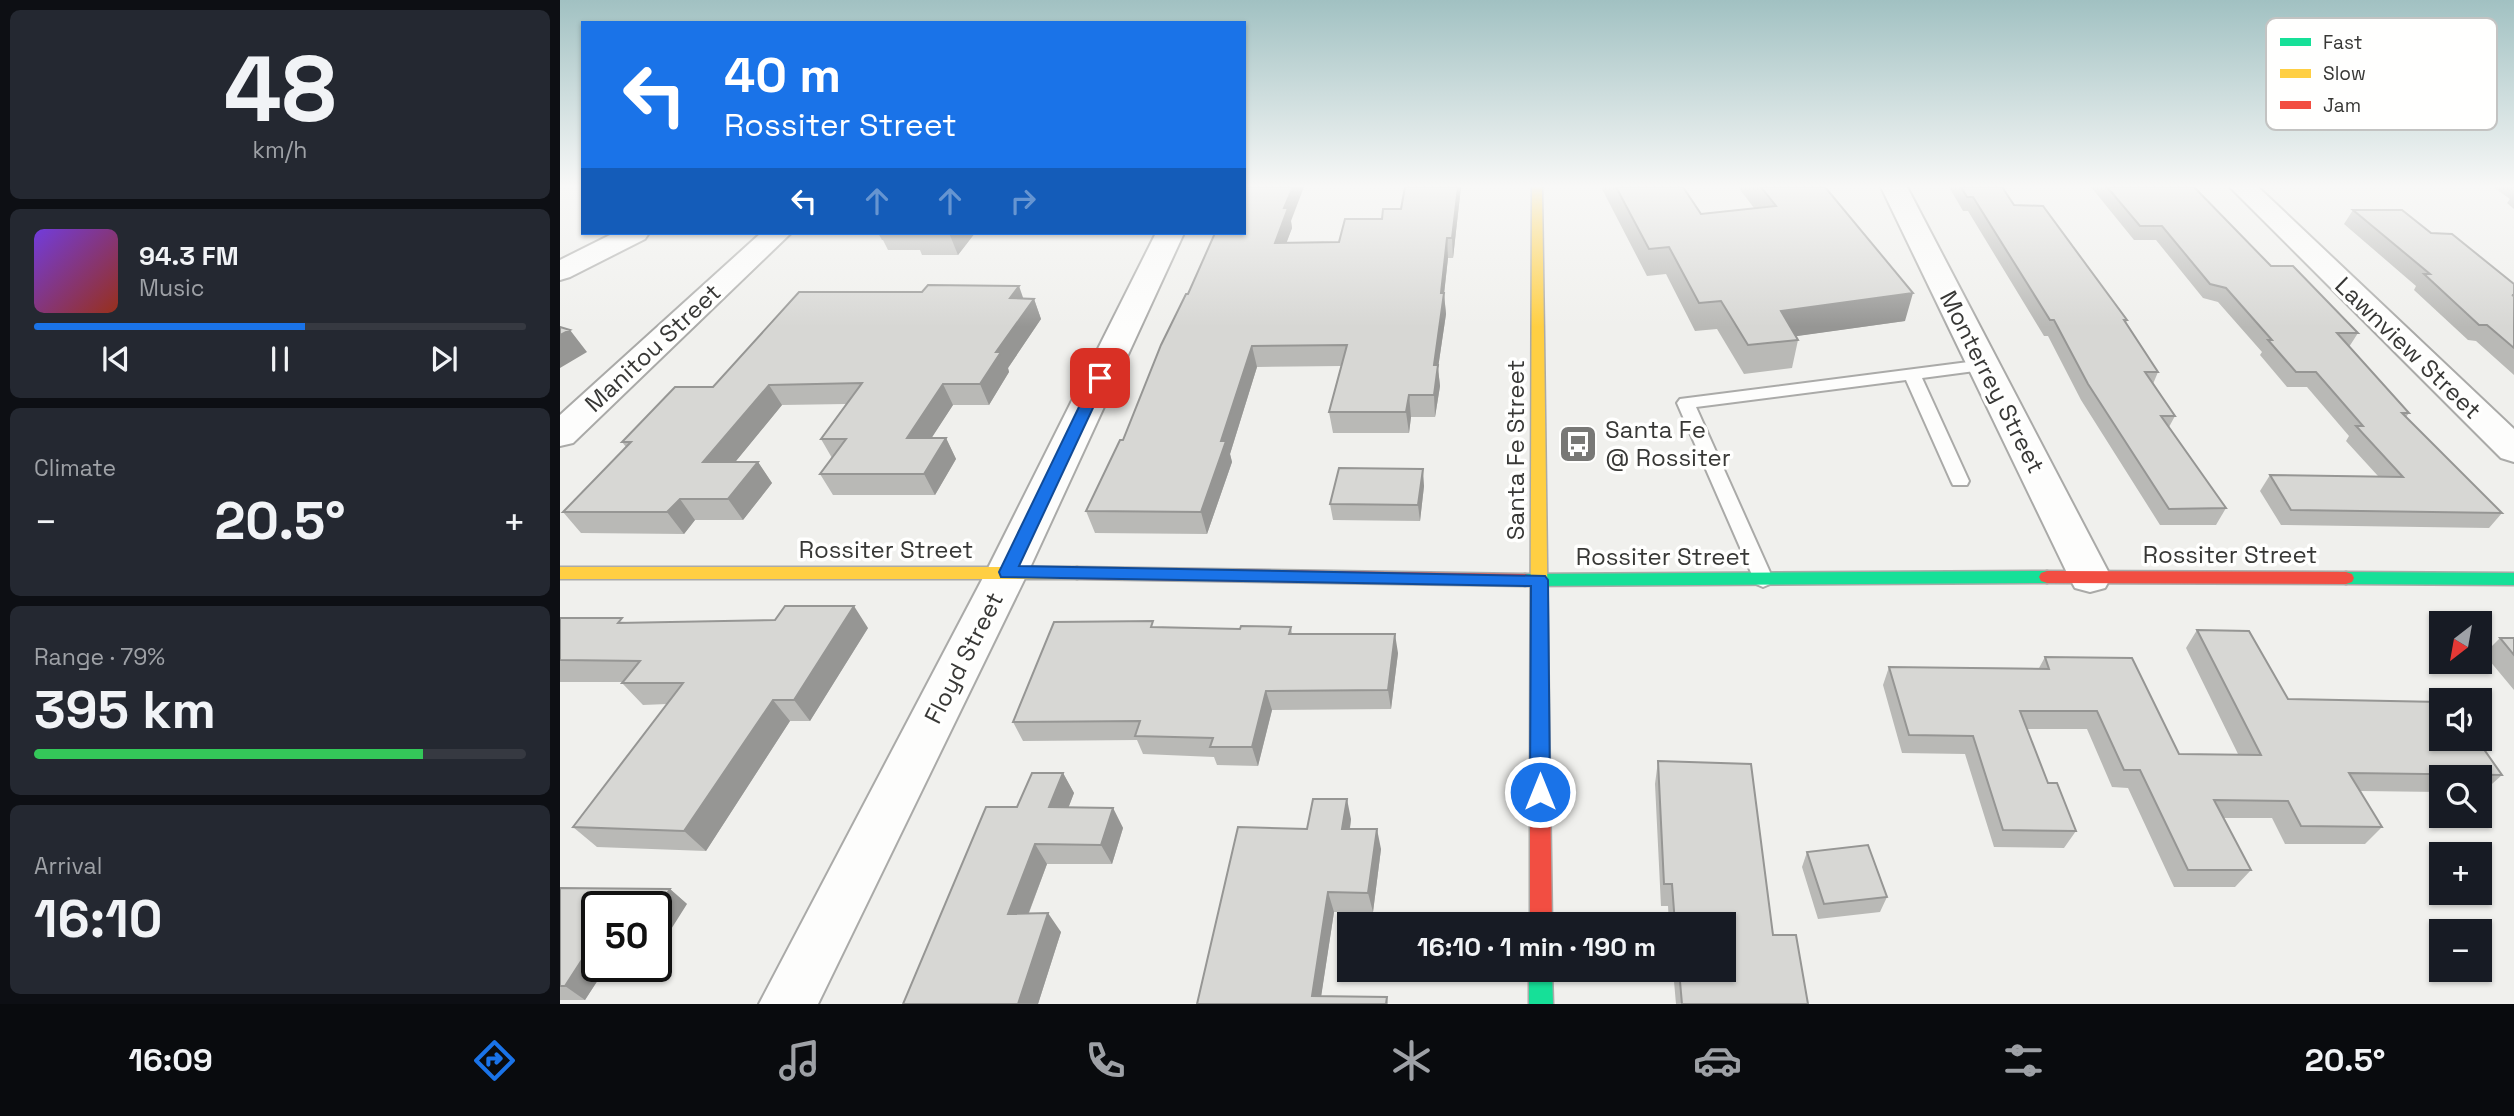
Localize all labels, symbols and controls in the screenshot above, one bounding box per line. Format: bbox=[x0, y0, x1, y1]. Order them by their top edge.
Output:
legend bbox=[2266, 18, 2497, 130]
text: Fast bbox=[2323, 30, 2363, 55]
text: 48 bbox=[224, 31, 336, 148]
text: 40 m bbox=[724, 44, 841, 106]
icon: left bbox=[609, 49, 700, 140]
text: Slow bbox=[2323, 61, 2366, 86]
text: Jam bbox=[2323, 93, 2361, 118]
text: Rossiter Street bbox=[724, 105, 957, 145]
text: km/h bbox=[253, 135, 307, 165]
icon: left bbox=[785, 182, 823, 220]
icon: ahead bbox=[858, 182, 896, 220]
icon: ahead bbox=[931, 182, 969, 220]
icon: right bbox=[1004, 182, 1042, 220]
text: 94.3 FM bbox=[139, 239, 239, 273]
street label: Lawnview Street bbox=[2329, 270, 2488, 425]
text: Music bbox=[139, 273, 204, 303]
street label: Manitou Street bbox=[578, 277, 727, 419]
street label: Monterrey Street bbox=[1933, 285, 2052, 478]
icon: previous bbox=[97, 340, 135, 378]
icon: pause bbox=[261, 340, 299, 378]
icon: next bbox=[425, 340, 463, 378]
pin bbox=[1070, 348, 1130, 408]
icon: arrive bbox=[1081, 359, 1119, 397]
street label: Santa Fe Street bbox=[1500, 360, 1531, 540]
place label: Santa Fe @ Rossiter bbox=[1605, 414, 1731, 473]
bus stop icon: Santa Fe @ Rossiter bbox=[1557, 423, 1599, 465]
text: Climate bbox=[34, 453, 116, 483]
text: 20.5° bbox=[214, 488, 346, 554]
text: − bbox=[34, 498, 58, 546]
text: + bbox=[502, 498, 526, 546]
street label: Rossiter Street bbox=[799, 534, 973, 565]
street label: Rossiter Street bbox=[2143, 539, 2317, 570]
street label: Rossiter Street bbox=[1576, 541, 1750, 572]
street label: Floyd Street bbox=[917, 587, 1010, 729]
north arrow bbox=[2429, 611, 2492, 674]
map controls bbox=[2429, 611, 2492, 982]
text: Range · 79% bbox=[34, 642, 165, 672]
text: 395 km bbox=[34, 677, 216, 743]
button: sound bbox=[2429, 688, 2492, 751]
position arrow bbox=[1503, 755, 1577, 829]
button: search bbox=[2429, 765, 2492, 828]
button: + bbox=[2429, 842, 2492, 905]
text: Arrival bbox=[34, 851, 102, 881]
text: 16:10 bbox=[34, 886, 162, 952]
speed limit sign: 50 bbox=[581, 891, 672, 982]
button: − bbox=[2429, 919, 2492, 982]
text: 16:10 · 1 min · 190 m bbox=[1417, 930, 1656, 964]
icon: directions bbox=[470, 1036, 519, 1085]
icon: music bbox=[775, 1036, 824, 1085]
icon: phone bbox=[1081, 1036, 1130, 1085]
icon: climate bbox=[1387, 1036, 1436, 1085]
icon: car bbox=[1693, 1036, 1742, 1085]
icon: filters bbox=[1999, 1036, 2048, 1085]
text: 16:09 bbox=[128, 1040, 213, 1080]
text: 20.5° bbox=[2305, 1040, 2385, 1080]

